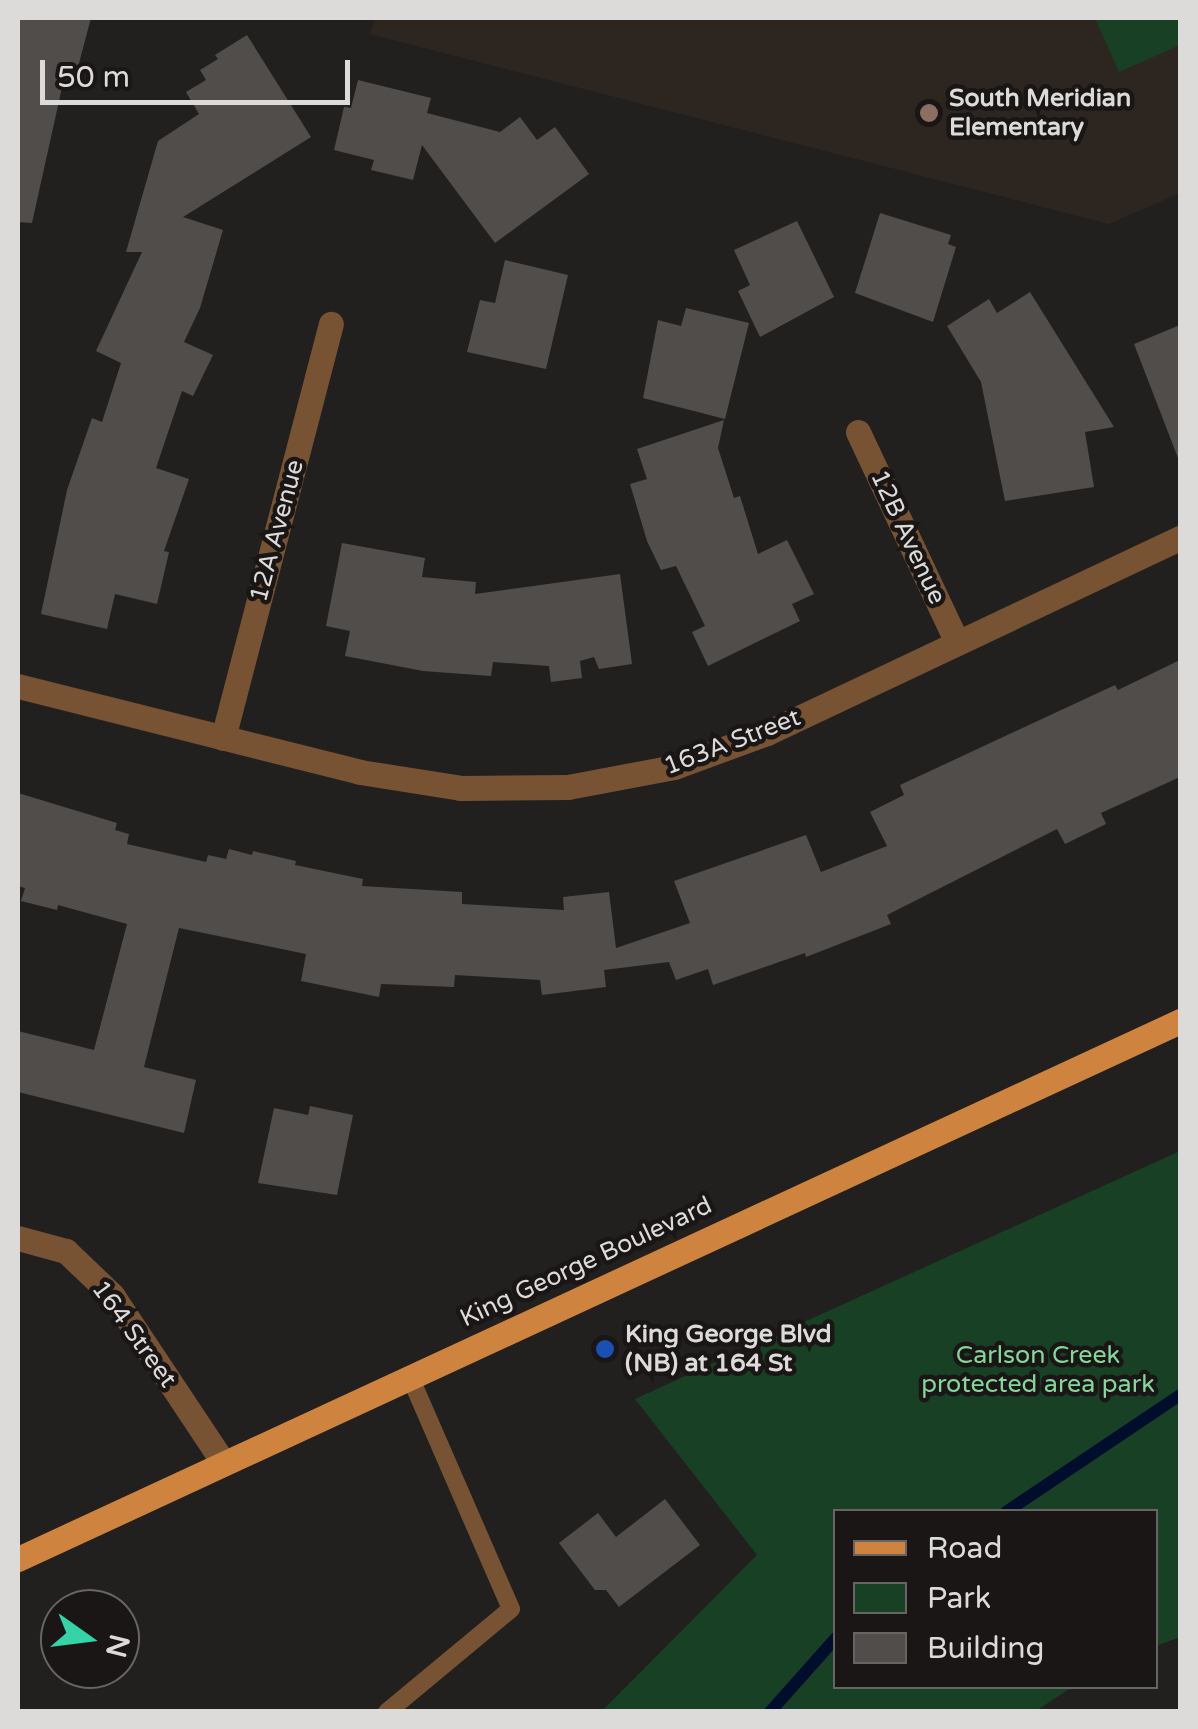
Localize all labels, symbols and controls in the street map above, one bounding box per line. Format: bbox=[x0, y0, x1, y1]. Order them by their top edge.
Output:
scale bar bbox=[45, 40, 355, 102]
text: 50 m bbox=[57, 59, 130, 96]
place label: South Meridian Elementary bbox=[949, 84, 1131, 143]
marker: South Meridian Elementary bbox=[918, 102, 940, 124]
street label: 12A Avenue bbox=[244, 457, 310, 605]
street label: 12B Avenue bbox=[864, 465, 952, 609]
street label: 163A Street bbox=[660, 702, 804, 782]
street label: King George Boulevard bbox=[455, 1190, 717, 1334]
street label: 164 Street bbox=[85, 1275, 183, 1393]
place label: King George Blvd (NB) at 164 St bbox=[625, 1320, 832, 1379]
marker: King George Blvd (NB) at 164 St bbox=[594, 1338, 616, 1360]
park label: Carlson Creek protected area park bbox=[921, 1341, 1155, 1400]
legend bbox=[833, 1509, 1158, 1689]
text: Road bbox=[927, 1530, 1002, 1567]
text: Park bbox=[927, 1580, 991, 1617]
north arrow bbox=[40, 1589, 140, 1689]
text: Building bbox=[927, 1630, 1044, 1667]
text: N bbox=[98, 1631, 136, 1661]

